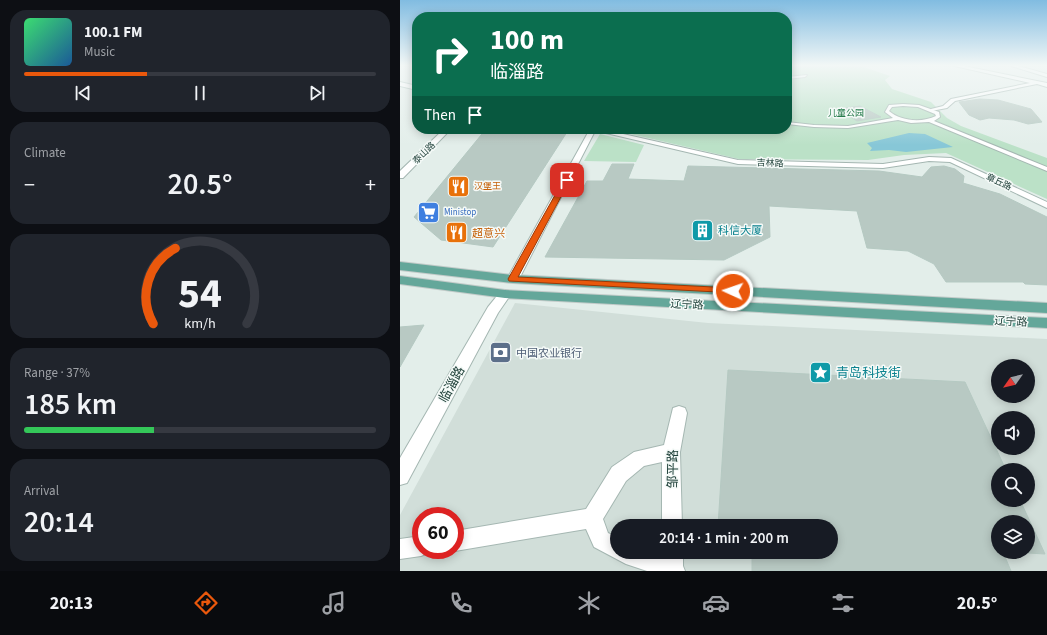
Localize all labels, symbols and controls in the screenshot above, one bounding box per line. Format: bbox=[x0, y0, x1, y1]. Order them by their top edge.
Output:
text: 100 m bbox=[490, 20, 564, 60]
text: 100.1 FM bbox=[84, 22, 142, 43]
icon: right bbox=[424, 28, 476, 80]
text: Music bbox=[84, 43, 115, 61]
text: 临淄路 bbox=[490, 60, 544, 85]
icon: previous bbox=[72, 82, 94, 104]
icon: pause bbox=[189, 82, 211, 104]
icon: next bbox=[306, 82, 328, 104]
icon: arrive bbox=[464, 104, 486, 126]
text: Then bbox=[424, 105, 456, 126]
park label: 儿童公园 bbox=[828, 107, 864, 120]
street label: 泰山路 bbox=[410, 139, 439, 167]
text: Climate bbox=[24, 144, 66, 162]
street label: 吉林路 bbox=[756, 157, 784, 170]
text: 20.5° bbox=[168, 163, 232, 206]
pin bbox=[550, 163, 584, 197]
text: − bbox=[24, 169, 35, 201]
text: + bbox=[365, 169, 376, 201]
icon: arrive bbox=[556, 169, 578, 191]
street label: 章丘路 bbox=[984, 171, 1014, 194]
restaurant icon: 汉堡王 bbox=[445, 173, 471, 199]
place label: 汉堡王 bbox=[474, 180, 501, 193]
supermarket icon: Ministop bbox=[416, 199, 442, 225]
place label: Ministop bbox=[444, 206, 476, 219]
building icon: 科信大厦 bbox=[690, 217, 716, 243]
restaurant icon: 超意兴 bbox=[444, 220, 470, 246]
place label: 科信大厦 bbox=[718, 223, 762, 238]
place label: 超意兴 bbox=[472, 226, 505, 241]
text: 54 bbox=[178, 263, 222, 323]
position arrow bbox=[712, 270, 754, 312]
street label: 辽宁路 bbox=[670, 296, 704, 313]
text: km/h bbox=[184, 312, 216, 333]
street label: 辽宁路 bbox=[994, 313, 1028, 330]
bank icon: 中国农业银行 bbox=[487, 340, 513, 366]
place label: 中国农业银行 bbox=[516, 346, 582, 361]
place icon: 青岛科技街 bbox=[808, 359, 834, 385]
north arrow bbox=[991, 359, 1035, 403]
map controls bbox=[991, 359, 1035, 559]
street label: 临淄路 bbox=[435, 363, 469, 406]
text: Range · 37% bbox=[24, 364, 90, 382]
place label: 青岛科技街 bbox=[836, 364, 901, 382]
text: 185 km bbox=[24, 383, 117, 426]
button: sound bbox=[991, 411, 1035, 455]
street label: 邹平路 bbox=[664, 449, 682, 489]
button: search bbox=[991, 463, 1035, 507]
text: Arrival bbox=[24, 482, 59, 500]
text: 20:14 bbox=[24, 501, 94, 544]
speed limit sign: 60 bbox=[412, 507, 464, 559]
button: layers bbox=[991, 515, 1035, 559]
text: 20:14 · 1 min · 200 m bbox=[659, 528, 789, 549]
icon: directions bbox=[192, 589, 220, 617]
icon: music bbox=[320, 589, 348, 617]
icon: phone bbox=[447, 589, 475, 617]
icon: climate bbox=[575, 589, 603, 617]
icon: car bbox=[702, 589, 730, 617]
icon: filters bbox=[829, 589, 857, 617]
text: 20:13 bbox=[50, 591, 93, 616]
text: 20.5° bbox=[957, 591, 997, 616]

